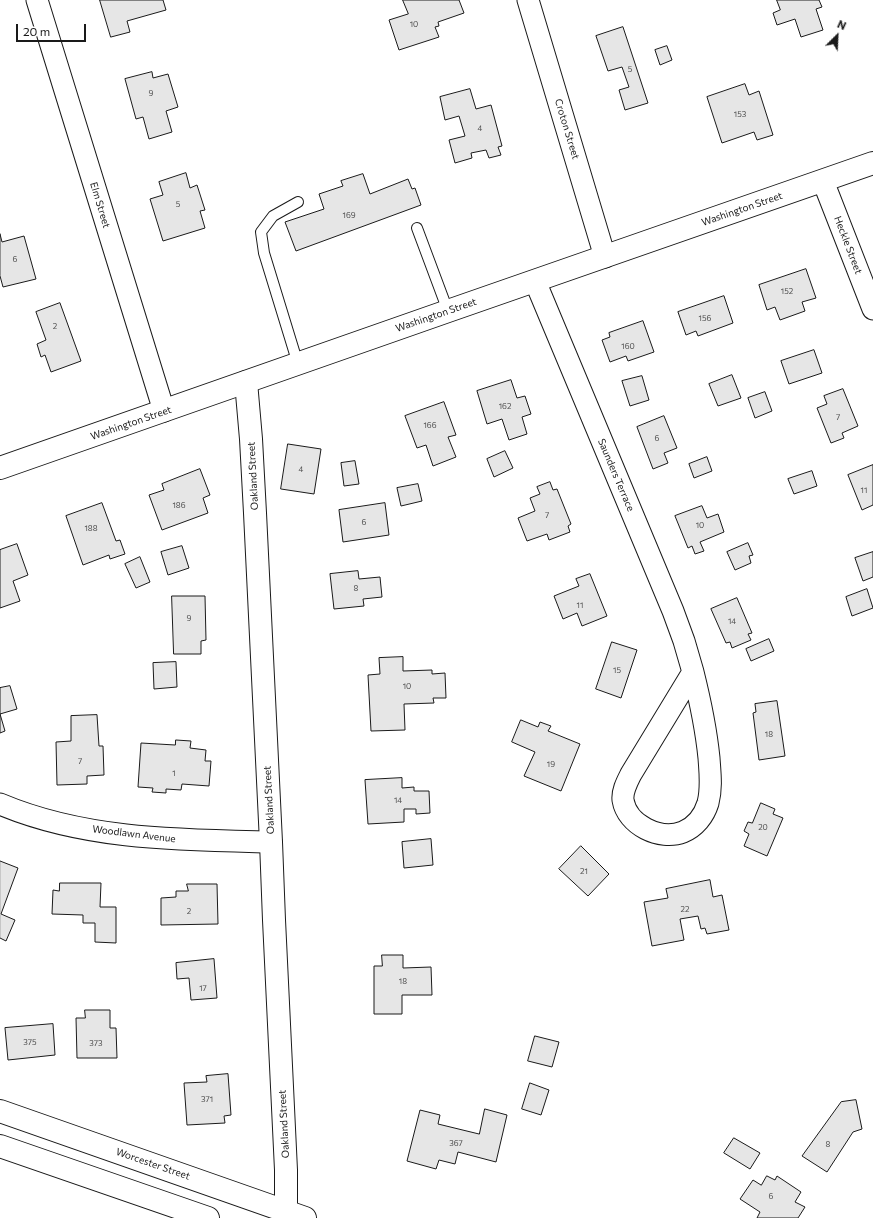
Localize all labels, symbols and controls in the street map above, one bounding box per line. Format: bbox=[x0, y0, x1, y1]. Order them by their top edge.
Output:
scale bar bbox=[18, 16, 88, 42]
north arrow bbox=[817, 16, 857, 56]
text: N bbox=[836, 17, 848, 32]
house number: 10 bbox=[410, 19, 418, 29]
text: 20 m bbox=[23, 24, 50, 38]
house number: 5 bbox=[628, 64, 632, 74]
house number: 9 bbox=[149, 88, 153, 98]
street label: Croton Street bbox=[552, 97, 582, 161]
house number: 153 bbox=[734, 109, 746, 119]
house number: 4 bbox=[478, 123, 482, 133]
street label: Elm Street bbox=[87, 181, 113, 229]
street label: Washington Street bbox=[700, 190, 784, 228]
house number: 5 bbox=[176, 199, 180, 209]
house number: 169 bbox=[342, 210, 356, 220]
street label: Heckle Street bbox=[831, 214, 865, 276]
house number: 6 bbox=[13, 254, 17, 264]
house number: 152 bbox=[781, 286, 793, 296]
street label: Washington Street bbox=[394, 296, 478, 334]
house number: 156 bbox=[699, 313, 711, 323]
house number: 2 bbox=[53, 321, 57, 331]
house number: 160 bbox=[621, 341, 635, 351]
house number: 162 bbox=[499, 401, 511, 411]
street label: Washington Street bbox=[89, 404, 173, 442]
house number: 7 bbox=[836, 412, 840, 422]
house number: 166 bbox=[423, 420, 437, 430]
house number: 6 bbox=[655, 433, 659, 443]
street label: Saunders Terrace bbox=[595, 437, 637, 513]
street label: Oakland Street bbox=[245, 442, 261, 510]
house number: 4 bbox=[299, 464, 303, 474]
house number: 11 bbox=[861, 485, 867, 495]
house number: 186 bbox=[172, 500, 186, 510]
house number: 7 bbox=[545, 510, 549, 520]
house number: 6 bbox=[362, 517, 366, 527]
house number: 10 bbox=[696, 520, 704, 530]
house number: 188 bbox=[84, 523, 98, 533]
house number: 8 bbox=[354, 583, 358, 593]
house number: 11 bbox=[577, 600, 583, 610]
house number: 9 bbox=[187, 613, 191, 623]
house number: 14 bbox=[728, 616, 736, 626]
house number: 15 bbox=[613, 665, 621, 675]
house number: 10 bbox=[403, 681, 411, 691]
house number: 18 bbox=[765, 729, 773, 739]
house number: 7 bbox=[78, 756, 82, 766]
house number: 19 bbox=[547, 759, 555, 769]
street label: Oakland Street bbox=[261, 766, 277, 834]
house number: 1 bbox=[172, 768, 176, 778]
house number: 14 bbox=[394, 795, 402, 805]
house number: 20 bbox=[758, 822, 768, 832]
street label: Woodlawn Avenue bbox=[92, 823, 176, 845]
house number: 21 bbox=[580, 866, 588, 876]
house number: 22 bbox=[681, 904, 689, 914]
house number: 2 bbox=[187, 906, 191, 916]
house number: 18 bbox=[399, 976, 407, 986]
house number: 17 bbox=[199, 983, 207, 993]
house number: 375 bbox=[23, 1037, 37, 1047]
house number: 373 bbox=[89, 1038, 103, 1048]
street label: Oakland Street bbox=[276, 1090, 292, 1158]
house number: 371 bbox=[201, 1094, 213, 1104]
house number: 367 bbox=[449, 1138, 463, 1148]
house number: 8 bbox=[826, 1139, 830, 1149]
street label: Worcester Street bbox=[114, 1146, 192, 1182]
house number: 6 bbox=[769, 1191, 773, 1201]

